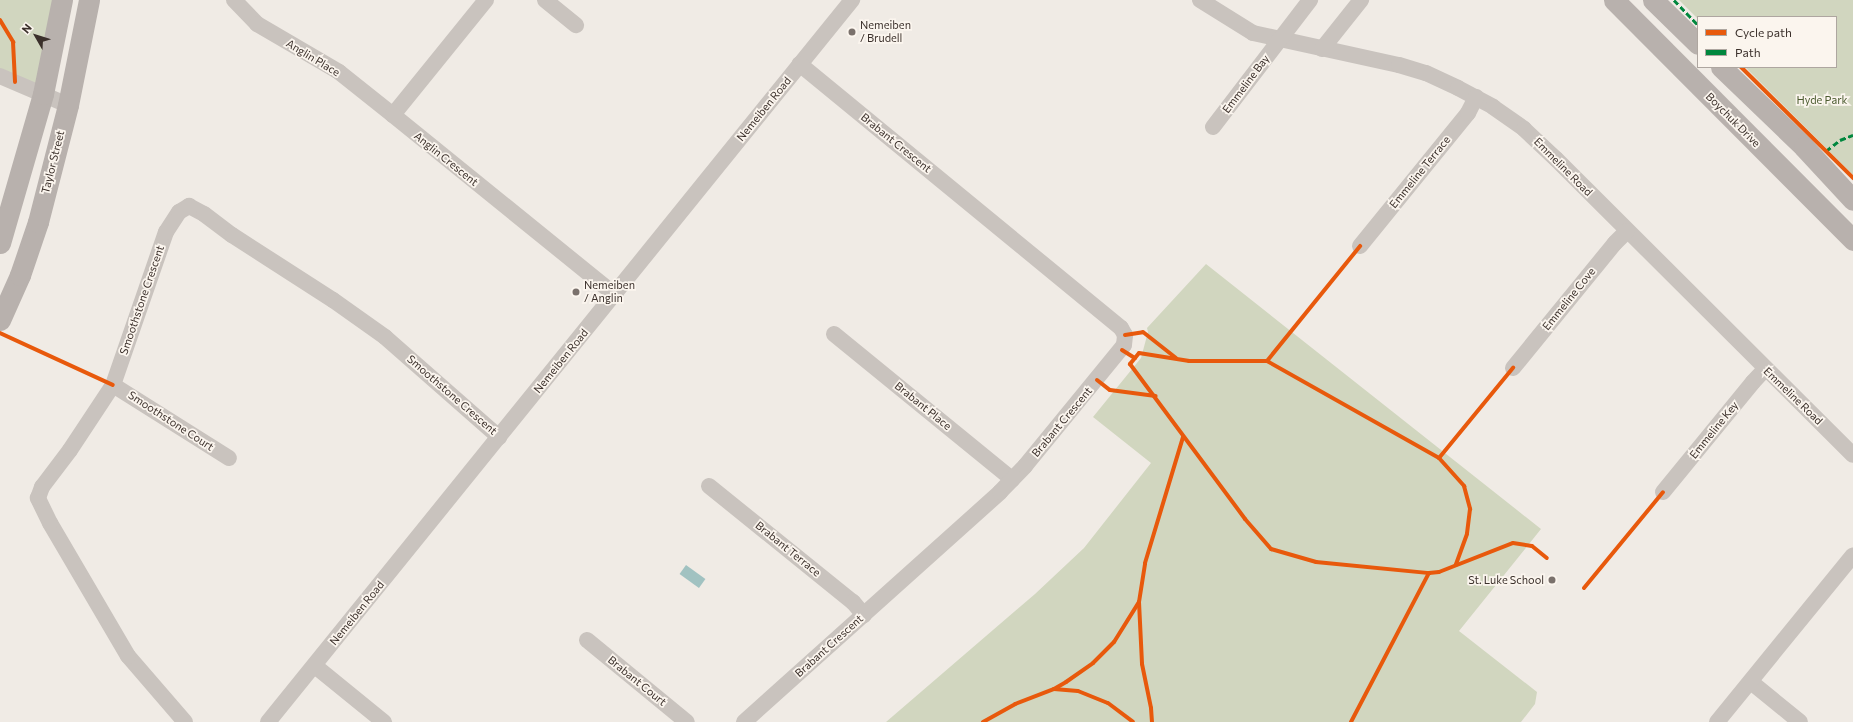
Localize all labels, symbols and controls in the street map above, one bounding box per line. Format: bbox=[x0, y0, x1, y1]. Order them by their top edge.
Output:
north arrow bbox=[16, 16, 56, 56]
legend bbox=[1697, 16, 1837, 68]
place label: Nemeiben / Brudell bbox=[860, 19, 911, 45]
text: N bbox=[19, 21, 34, 35]
text: Cycle path bbox=[1735, 25, 1792, 39]
marker: Nemeiben / Brudell bbox=[847, 27, 857, 37]
street label: Anglin Place bbox=[284, 37, 342, 79]
text: Path bbox=[1735, 45, 1761, 59]
street label: Emmeline Bay bbox=[1220, 52, 1272, 116]
street label: Nemeiben Road bbox=[734, 74, 794, 144]
street label: Boychuk Drive bbox=[1703, 90, 1763, 150]
park label: Hyde Park bbox=[1796, 93, 1848, 107]
street label: Brabant Crescent bbox=[858, 111, 934, 175]
street label: Taylor Street bbox=[39, 129, 67, 195]
street label: Anglin Crescent bbox=[411, 129, 481, 189]
street label: Emmeline Terrace bbox=[1387, 133, 1453, 211]
street label: Emmeline Road bbox=[1531, 135, 1595, 199]
street label: Smoothstone Crescent bbox=[117, 244, 167, 356]
street label: Emmeline Cove bbox=[1540, 265, 1598, 333]
place label: Nemeiben / Anglin bbox=[584, 279, 635, 305]
marker: Nemeiben / Anglin bbox=[571, 287, 581, 297]
street label: Nemeiben Road bbox=[531, 326, 591, 396]
street label: Smoothstone Crescent bbox=[404, 352, 500, 438]
street label: Emmeline Road bbox=[1761, 364, 1825, 428]
street label: Brabant Place bbox=[892, 379, 954, 433]
street label: Brabant Crescent bbox=[1029, 384, 1095, 460]
street label: Smoothstone Court bbox=[126, 388, 216, 454]
street label: Emmeline Key bbox=[1687, 399, 1741, 461]
street label: Brabant Terrace bbox=[753, 519, 823, 579]
place label: St. Luke School bbox=[1468, 573, 1544, 587]
marker: St. Luke School bbox=[1547, 575, 1557, 585]
street label: Nemeiben Road bbox=[327, 578, 387, 648]
street label: Brabant Crescent bbox=[792, 612, 866, 680]
street label: Brabant Court bbox=[605, 653, 669, 709]

